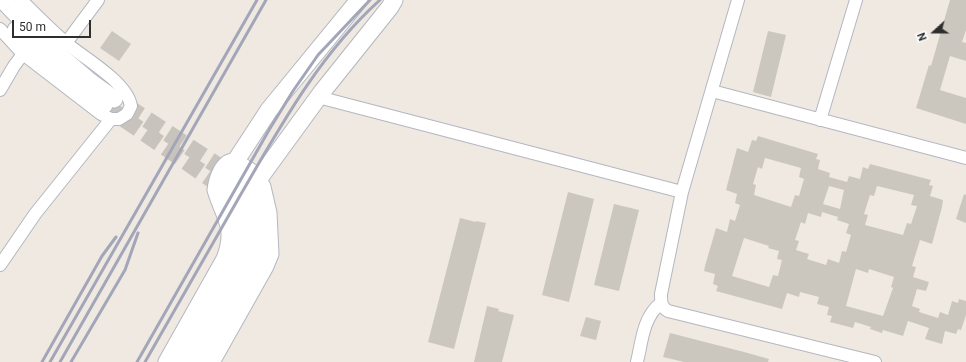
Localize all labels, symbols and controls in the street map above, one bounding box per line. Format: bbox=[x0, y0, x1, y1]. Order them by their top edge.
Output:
scale bar bbox=[14, 12, 93, 38]
north arrow bbox=[914, 12, 954, 52]
text: 50 m bbox=[19, 20, 46, 34]
text: N bbox=[915, 31, 930, 42]

